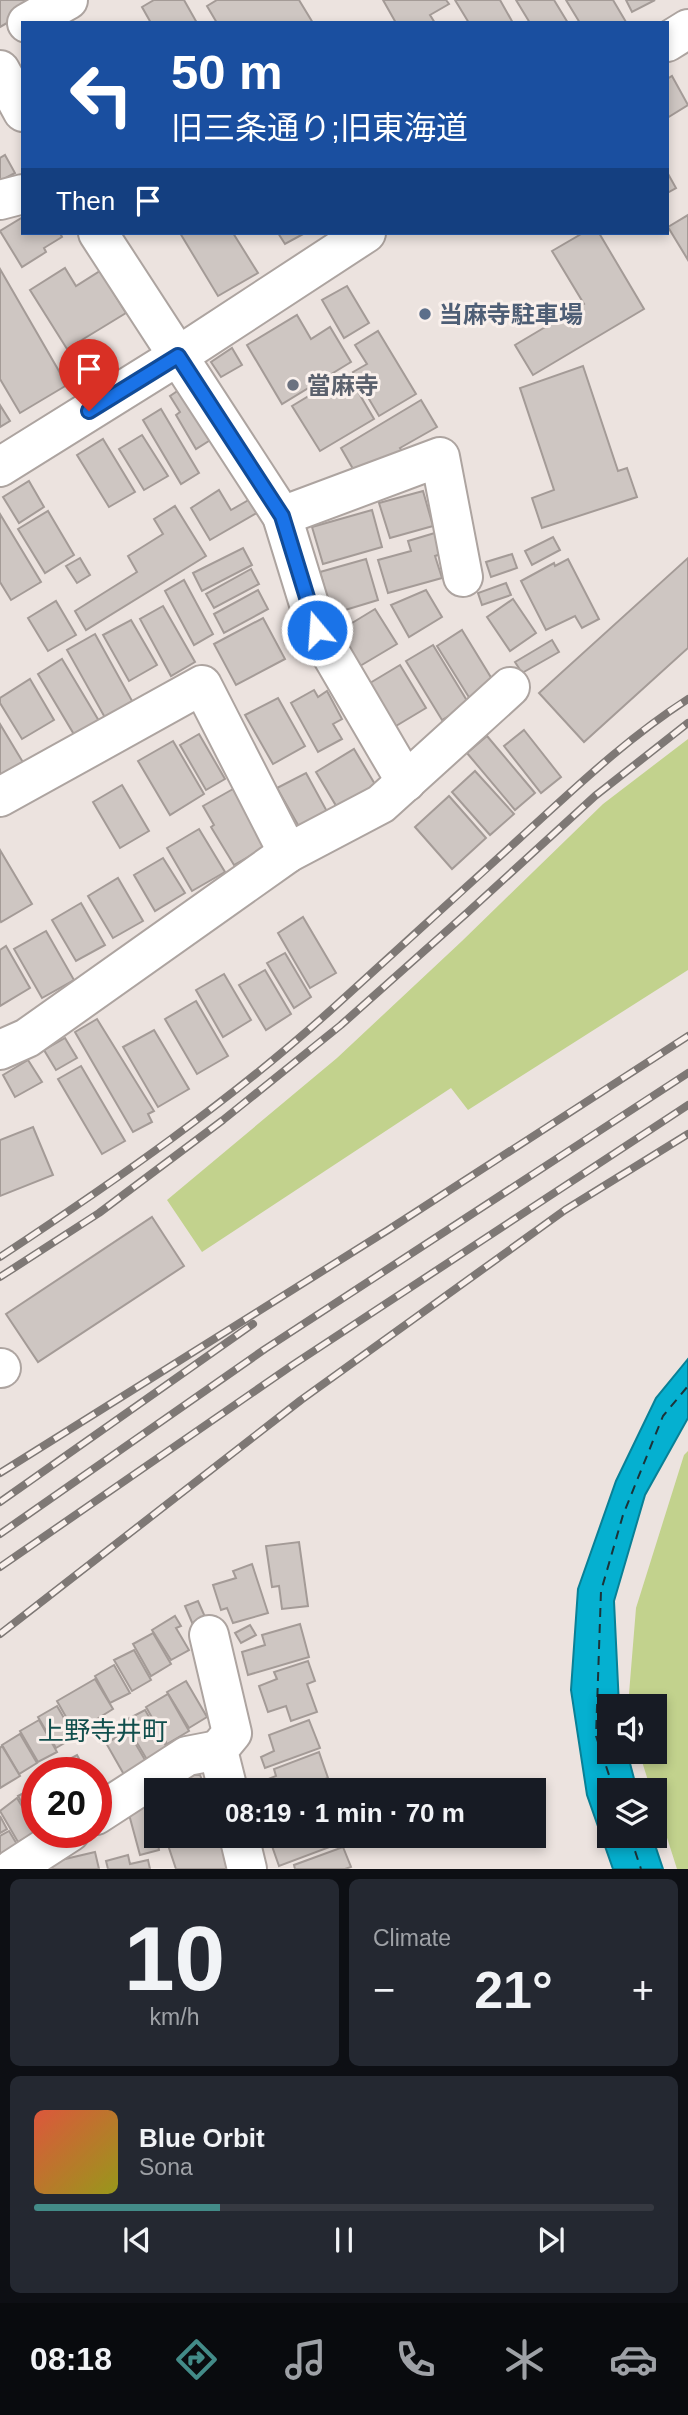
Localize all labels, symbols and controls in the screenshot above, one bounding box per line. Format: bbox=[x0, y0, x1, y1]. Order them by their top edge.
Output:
text: 50 m bbox=[171, 45, 283, 99]
icon: left bbox=[56, 49, 147, 140]
text: 旧三条通り;旧東海道 bbox=[171, 110, 468, 146]
icon: arrive bbox=[129, 182, 167, 220]
text: Then bbox=[56, 186, 115, 216]
place label: 当麻寺駐車場 bbox=[439, 301, 583, 328]
marker: 当麻寺駐車場 bbox=[417, 306, 433, 322]
pin bbox=[59, 339, 119, 411]
icon: arrive bbox=[70, 350, 108, 388]
place label: 當麻寺 bbox=[307, 372, 379, 399]
marker: 當麻寺 bbox=[285, 377, 301, 393]
position arrow bbox=[280, 593, 354, 667]
map controls bbox=[597, 1694, 667, 1848]
button: sound bbox=[597, 1694, 667, 1764]
district label: 上野寺井町 bbox=[38, 1716, 168, 1746]
speed limit sign: 20 bbox=[21, 1757, 112, 1848]
button: layers bbox=[597, 1778, 667, 1848]
text: 08:19 · 1 min · 70 m bbox=[225, 1798, 465, 1828]
text: 10 bbox=[124, 1908, 225, 2009]
text: Climate bbox=[373, 1925, 451, 1951]
text: 21° bbox=[474, 1961, 553, 2019]
text: − bbox=[373, 1969, 395, 2011]
text: + bbox=[632, 1969, 654, 2011]
text: km/h bbox=[150, 2004, 199, 2030]
text: Blue Orbit bbox=[139, 2123, 265, 2153]
text: Sona bbox=[139, 2154, 193, 2180]
icon: previous bbox=[118, 2221, 156, 2259]
icon: pause bbox=[325, 2221, 363, 2259]
icon: next bbox=[532, 2221, 570, 2259]
icon: directions bbox=[172, 2335, 221, 2384]
icon: music bbox=[281, 2335, 330, 2384]
icon: phone bbox=[391, 2335, 440, 2384]
icon: climate bbox=[500, 2335, 549, 2384]
icon: car bbox=[609, 2335, 658, 2384]
text: 08:18 bbox=[30, 2341, 112, 2377]

